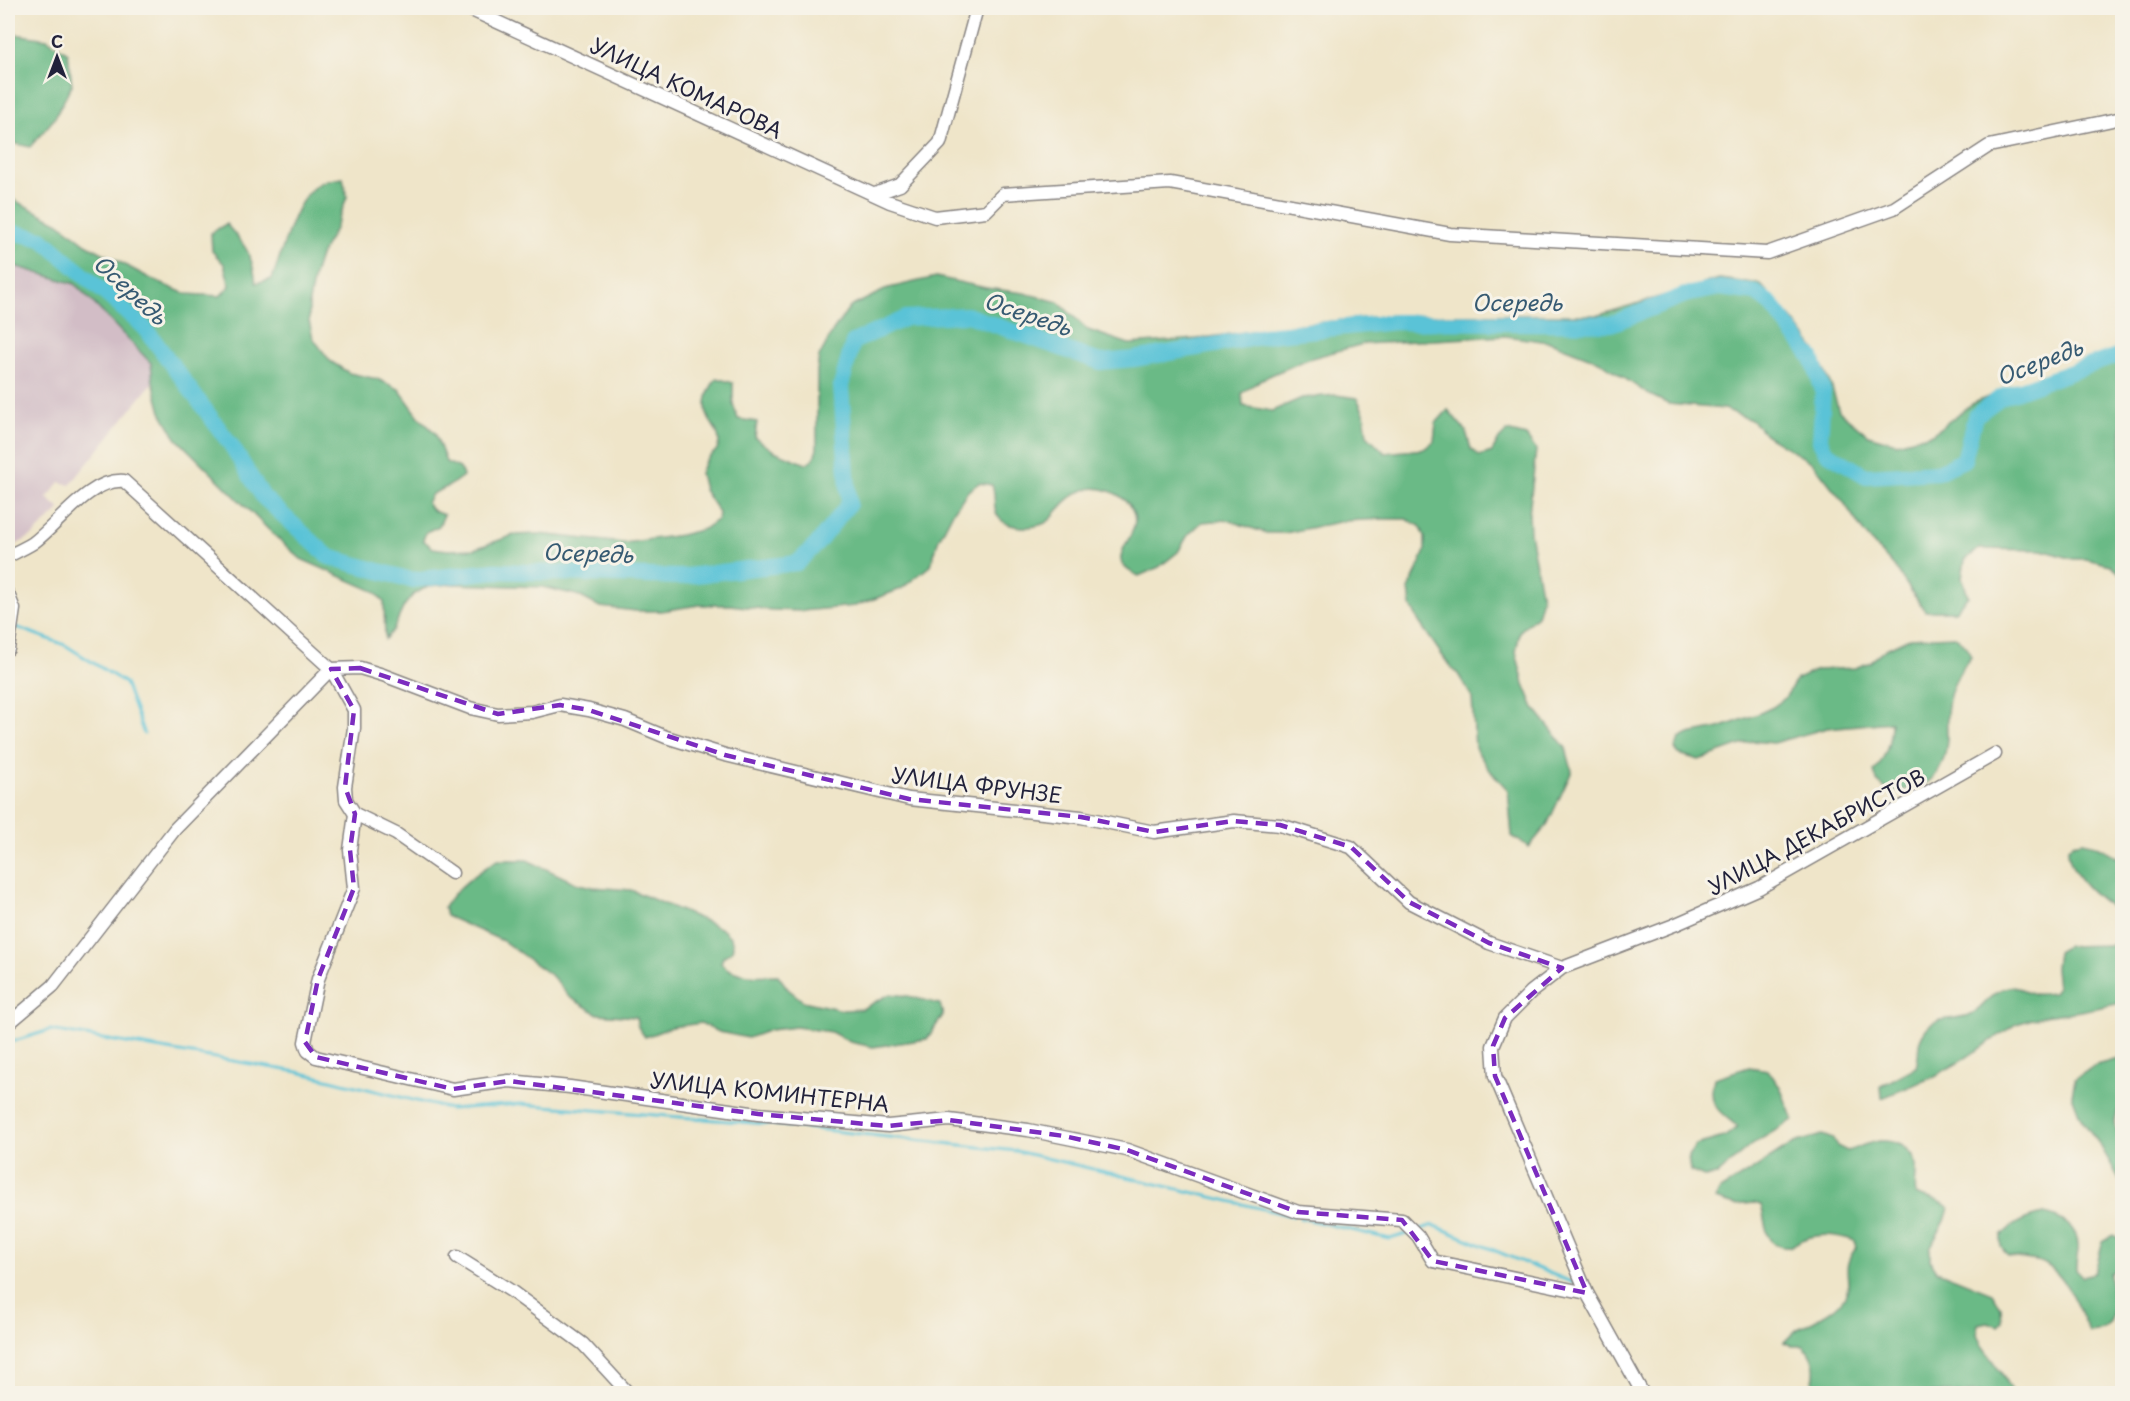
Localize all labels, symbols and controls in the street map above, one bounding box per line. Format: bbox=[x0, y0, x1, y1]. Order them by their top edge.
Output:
north arrow bbox=[27, 27, 87, 87]
street label: УЛИЦА КОМАРОВА bbox=[586, 28, 788, 146]
text: С bbox=[51, 29, 63, 53]
water label: Осередь bbox=[87, 246, 177, 333]
water label: Осередь bbox=[980, 283, 1078, 344]
water label: Осередь bbox=[1472, 285, 1564, 318]
water label: Осередь bbox=[1991, 329, 2089, 393]
water label: Осередь bbox=[542, 534, 635, 570]
street label: УЛИЦА ФРУНЗЕ bbox=[890, 758, 1064, 810]
street label: УЛИЦА ДЕКАБРИСТОВ bbox=[1702, 760, 1930, 902]
street label: УЛИЦА КОМИНТЕРНА bbox=[649, 1063, 891, 1119]

